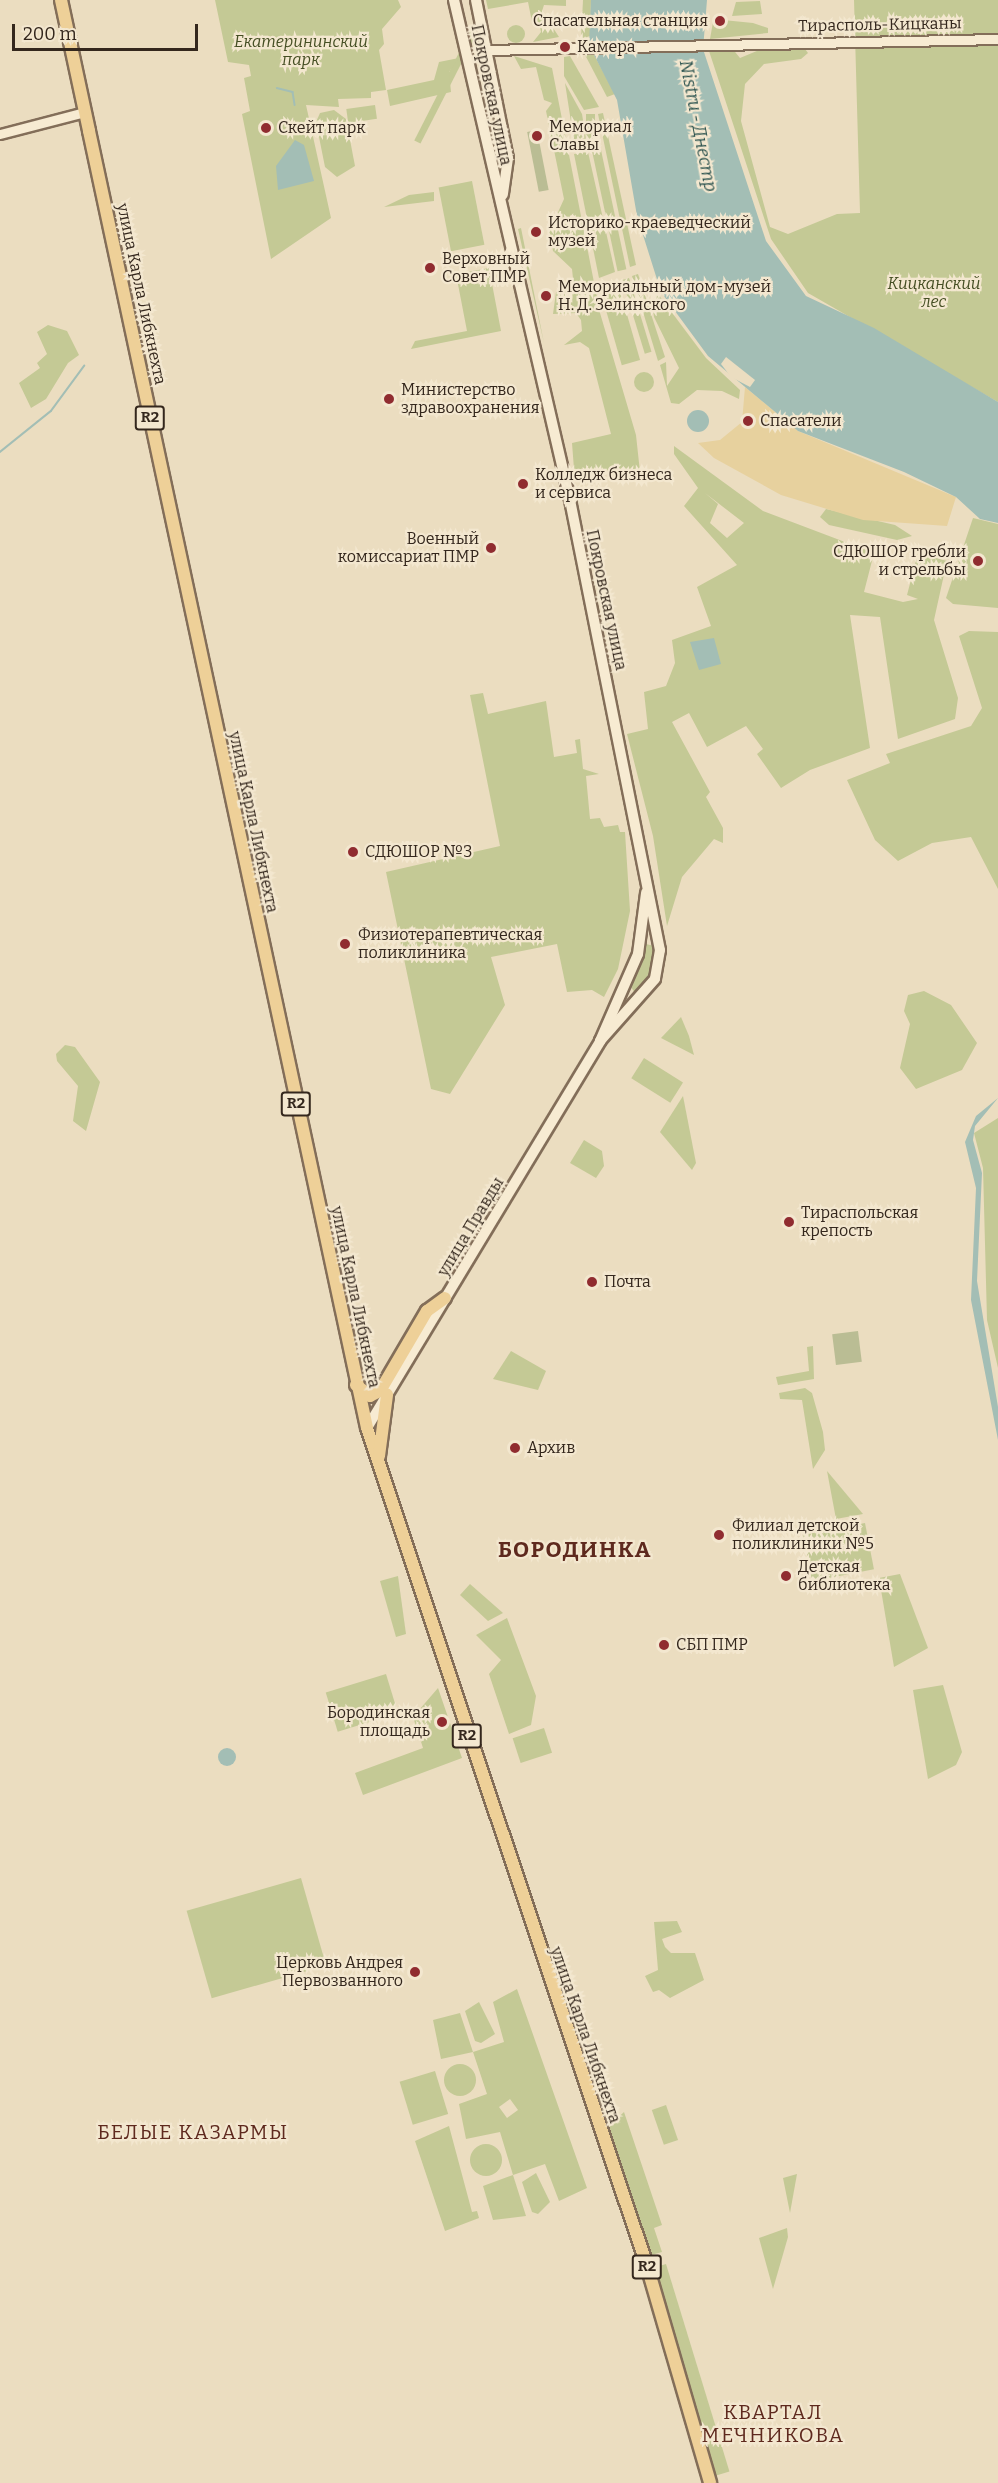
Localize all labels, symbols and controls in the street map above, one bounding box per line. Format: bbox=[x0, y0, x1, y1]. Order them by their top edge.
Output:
place label: Спасательная станция bbox=[533, 11, 708, 31]
scale bar bbox=[15, 12, 201, 50]
marker: Спасательная станция bbox=[713, 14, 727, 28]
street label: Тирасполь-Кицканы bbox=[798, 14, 962, 36]
text: 200 m bbox=[23, 23, 77, 45]
street label: Покровская улица bbox=[467, 23, 515, 167]
park label: Екатерининский парк bbox=[234, 32, 368, 70]
place label: Камера bbox=[577, 37, 636, 57]
marker: Камера bbox=[558, 40, 572, 54]
water label: Nistru - Днестр bbox=[675, 58, 721, 194]
place label: Мемориал Славы bbox=[549, 117, 632, 155]
place label: Скейт парк bbox=[278, 118, 366, 138]
marker: Скейт парк bbox=[259, 121, 273, 135]
marker: Мемориал Славы bbox=[530, 129, 544, 143]
street label: улица Карла Либкнехта bbox=[112, 202, 170, 386]
place label: Историко-краеведческий музей bbox=[548, 213, 751, 251]
marker: Историко-краеведческий музей bbox=[529, 225, 543, 239]
place label: Верховный Совет ПМР bbox=[442, 249, 530, 287]
marker: Верховный Совет ПМР bbox=[423, 261, 437, 275]
park label: Кицканский лес bbox=[887, 274, 981, 312]
place label: Мемориальный дом-музей Н. Д. Зелинского bbox=[558, 277, 771, 315]
marker: Мемориальный дом-музей Н. Д. Зелинского bbox=[539, 289, 553, 303]
place label: Министерство здравоохранения bbox=[401, 380, 540, 418]
marker: Министерство здравоохранения bbox=[382, 392, 396, 406]
road number: R2 bbox=[134, 406, 166, 430]
place label: Спасатели bbox=[760, 411, 842, 431]
marker: Спасатели bbox=[741, 414, 755, 428]
place label: Колледж бизнеса и сервиса bbox=[535, 465, 672, 503]
marker: Колледж бизнеса и сервиса bbox=[516, 477, 530, 491]
street label: Покровская улица bbox=[582, 528, 630, 672]
place label: Военный комиссариат ПМР bbox=[338, 529, 479, 567]
marker: Военный комиссариат ПМР bbox=[484, 541, 498, 555]
place label: СДЮШОР гребли и стрельбы bbox=[833, 542, 966, 580]
marker: СДЮШОР гребли и стрельбы bbox=[971, 554, 985, 568]
street label: улица Карла Либкнехта bbox=[224, 730, 282, 914]
place label: СДЮШОР №3 bbox=[365, 842, 472, 862]
marker: СДЮШОР №3 bbox=[346, 845, 360, 859]
place label: Физиотерапевтическая поликлиника bbox=[358, 925, 542, 963]
marker: Физиотерапевтическая поликлиника bbox=[336, 935, 354, 953]
road number: R2 bbox=[280, 1092, 312, 1116]
street label: улица Правды bbox=[434, 1174, 508, 1280]
place label: Тираспольская крепость bbox=[801, 1203, 918, 1241]
street label: улица Карла Либкнехта bbox=[326, 1205, 384, 1389]
marker: Тираспольская крепость bbox=[782, 1215, 796, 1229]
place label: Почта bbox=[604, 1272, 651, 1292]
marker: Почта bbox=[585, 1275, 599, 1289]
place label: Архив bbox=[527, 1438, 575, 1458]
marker: Архив bbox=[508, 1441, 522, 1455]
place label: Филиал детской поликлиники №5 bbox=[732, 1516, 874, 1554]
marker: Филиал детской поликлиники №5 bbox=[710, 1526, 728, 1544]
district label: БОРОДИНКА bbox=[498, 1537, 652, 1563]
place label: Детская библиотека bbox=[798, 1557, 890, 1595]
marker: Детская библиотека bbox=[779, 1569, 793, 1583]
place label: СБП ПМР bbox=[676, 1635, 748, 1655]
marker: СБП ПМР bbox=[657, 1638, 671, 1652]
place label: Бородинская площадь bbox=[327, 1703, 430, 1741]
marker: Бородинская площадь bbox=[435, 1715, 449, 1729]
road number: R2 bbox=[450, 1724, 484, 1748]
street label: улица Карла Либкнехта bbox=[546, 1944, 624, 2126]
place label: Церковь Андрея Первозванного bbox=[276, 1953, 403, 1991]
marker: Церковь Андрея Первозванного bbox=[408, 1965, 422, 1979]
district label: БЕЛЫЕ КАЗАРМЫ bbox=[97, 2120, 289, 2144]
road number: R2 bbox=[630, 2255, 664, 2279]
district label: КВАРТАЛ МЕЧНИКОВА bbox=[702, 2400, 844, 2447]

